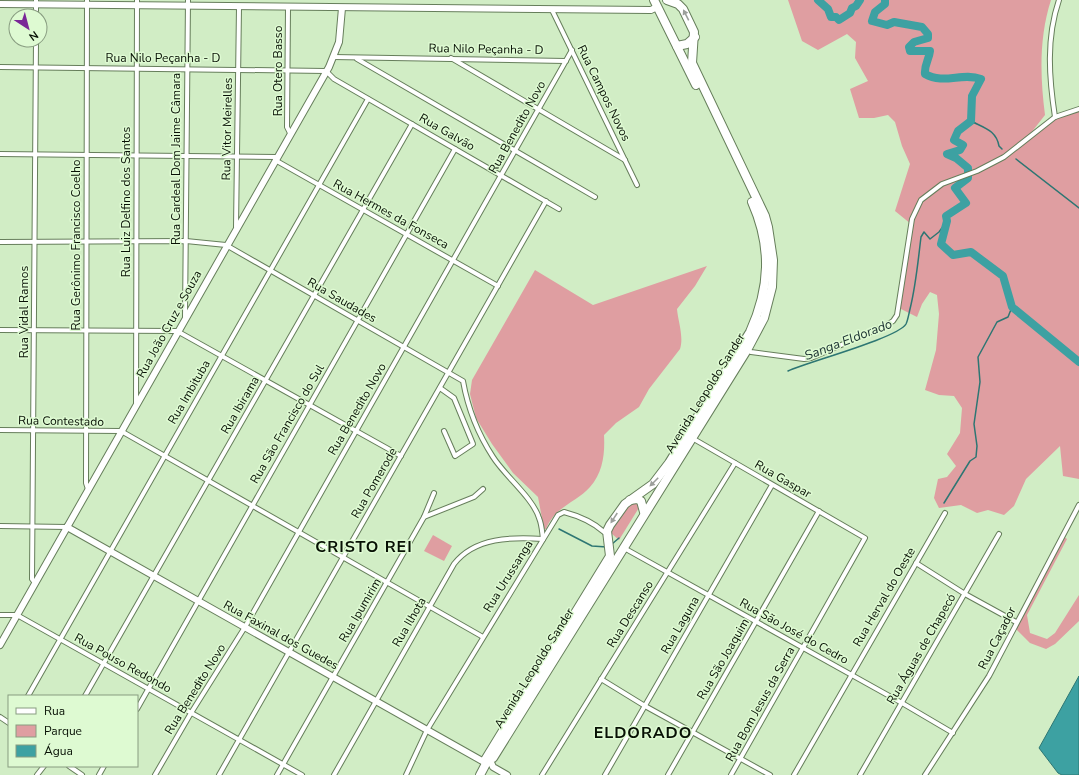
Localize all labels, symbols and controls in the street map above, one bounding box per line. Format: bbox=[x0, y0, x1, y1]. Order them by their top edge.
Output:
north arrow bbox=[8, 8, 48, 48]
one-way arrow bbox=[683, 9, 689, 21]
street label: Rua Otero Basso bbox=[270, 25, 286, 116]
text: N bbox=[26, 27, 41, 44]
street label: Rua Nilo Peçanha - D bbox=[428, 40, 544, 58]
street label: Rua Campos Novos bbox=[574, 42, 634, 144]
street label: Rua Nilo Peçanha - D bbox=[106, 50, 221, 66]
street label: Rua Cardeal Dom Jaime Câmara bbox=[168, 73, 184, 245]
street label: Rua Vitor Meirelles bbox=[218, 77, 236, 180]
street label: Rua Benedito Novo bbox=[485, 77, 549, 176]
street label: Rua Galvão bbox=[416, 110, 478, 155]
street label: Rua Luiz Delfino dos Santos bbox=[118, 127, 134, 277]
street label: Rua Gerônimo Francisco Coelho bbox=[68, 159, 84, 330]
street label: Rua Hermes da Fonseca bbox=[330, 176, 452, 252]
street label: Rua Vidal Ramos bbox=[16, 266, 32, 358]
street label: Rua João Cruz e Souza bbox=[133, 267, 205, 381]
street label: Rua Saudades bbox=[305, 274, 380, 326]
water label: Sanga Eldorado bbox=[802, 315, 895, 365]
street label: Avenida Leopoldo Sander bbox=[661, 329, 749, 456]
street label: Rua Imbituba bbox=[164, 357, 214, 427]
street label: Rua Benedito Novo bbox=[324, 360, 390, 458]
street label: Rua São Francisco do Sul bbox=[246, 361, 328, 487]
street label: Rua Ibirama bbox=[217, 373, 263, 437]
street label: Rua Contestado bbox=[18, 412, 104, 430]
street label: Rua Pomerode bbox=[347, 445, 401, 521]
street label: Rua Gaspar bbox=[752, 456, 815, 502]
one-way arrow bbox=[649, 477, 659, 487]
one-way arrow bbox=[611, 513, 618, 524]
district label: CRISTO REI bbox=[315, 536, 413, 558]
street label: Rua Urussanga bbox=[479, 537, 537, 615]
street label: Rua Herval do Oeste bbox=[849, 544, 919, 650]
street label: Rua Ipumirim bbox=[335, 575, 385, 645]
street label: Rua Descanso bbox=[603, 577, 657, 651]
street label: Rua Águas de Chapecó bbox=[883, 591, 959, 707]
street label: Rua Laguna bbox=[657, 593, 703, 657]
street label: Rua Ilhota bbox=[388, 594, 430, 650]
street label: Rua São José do Cedro bbox=[737, 594, 852, 668]
street label: Rua Faxinal dos Guedes bbox=[221, 597, 342, 673]
street label: Rua Caçador bbox=[974, 603, 1020, 672]
street label: Avenida Leopoldo Sander bbox=[490, 604, 578, 731]
street label: Rua São Joaquim bbox=[693, 615, 753, 703]
street label: Rua Pouso Redondo bbox=[71, 630, 175, 697]
street label: Rua Benedito Novo bbox=[161, 640, 229, 737]
street label: Rua Bom Jesus da Serra bbox=[722, 644, 798, 764]
legend bbox=[8, 695, 138, 767]
text: Rua bbox=[44, 703, 65, 719]
district label: ELDORADO bbox=[594, 722, 692, 744]
text: Parque bbox=[44, 723, 82, 739]
text: Água bbox=[44, 743, 73, 759]

